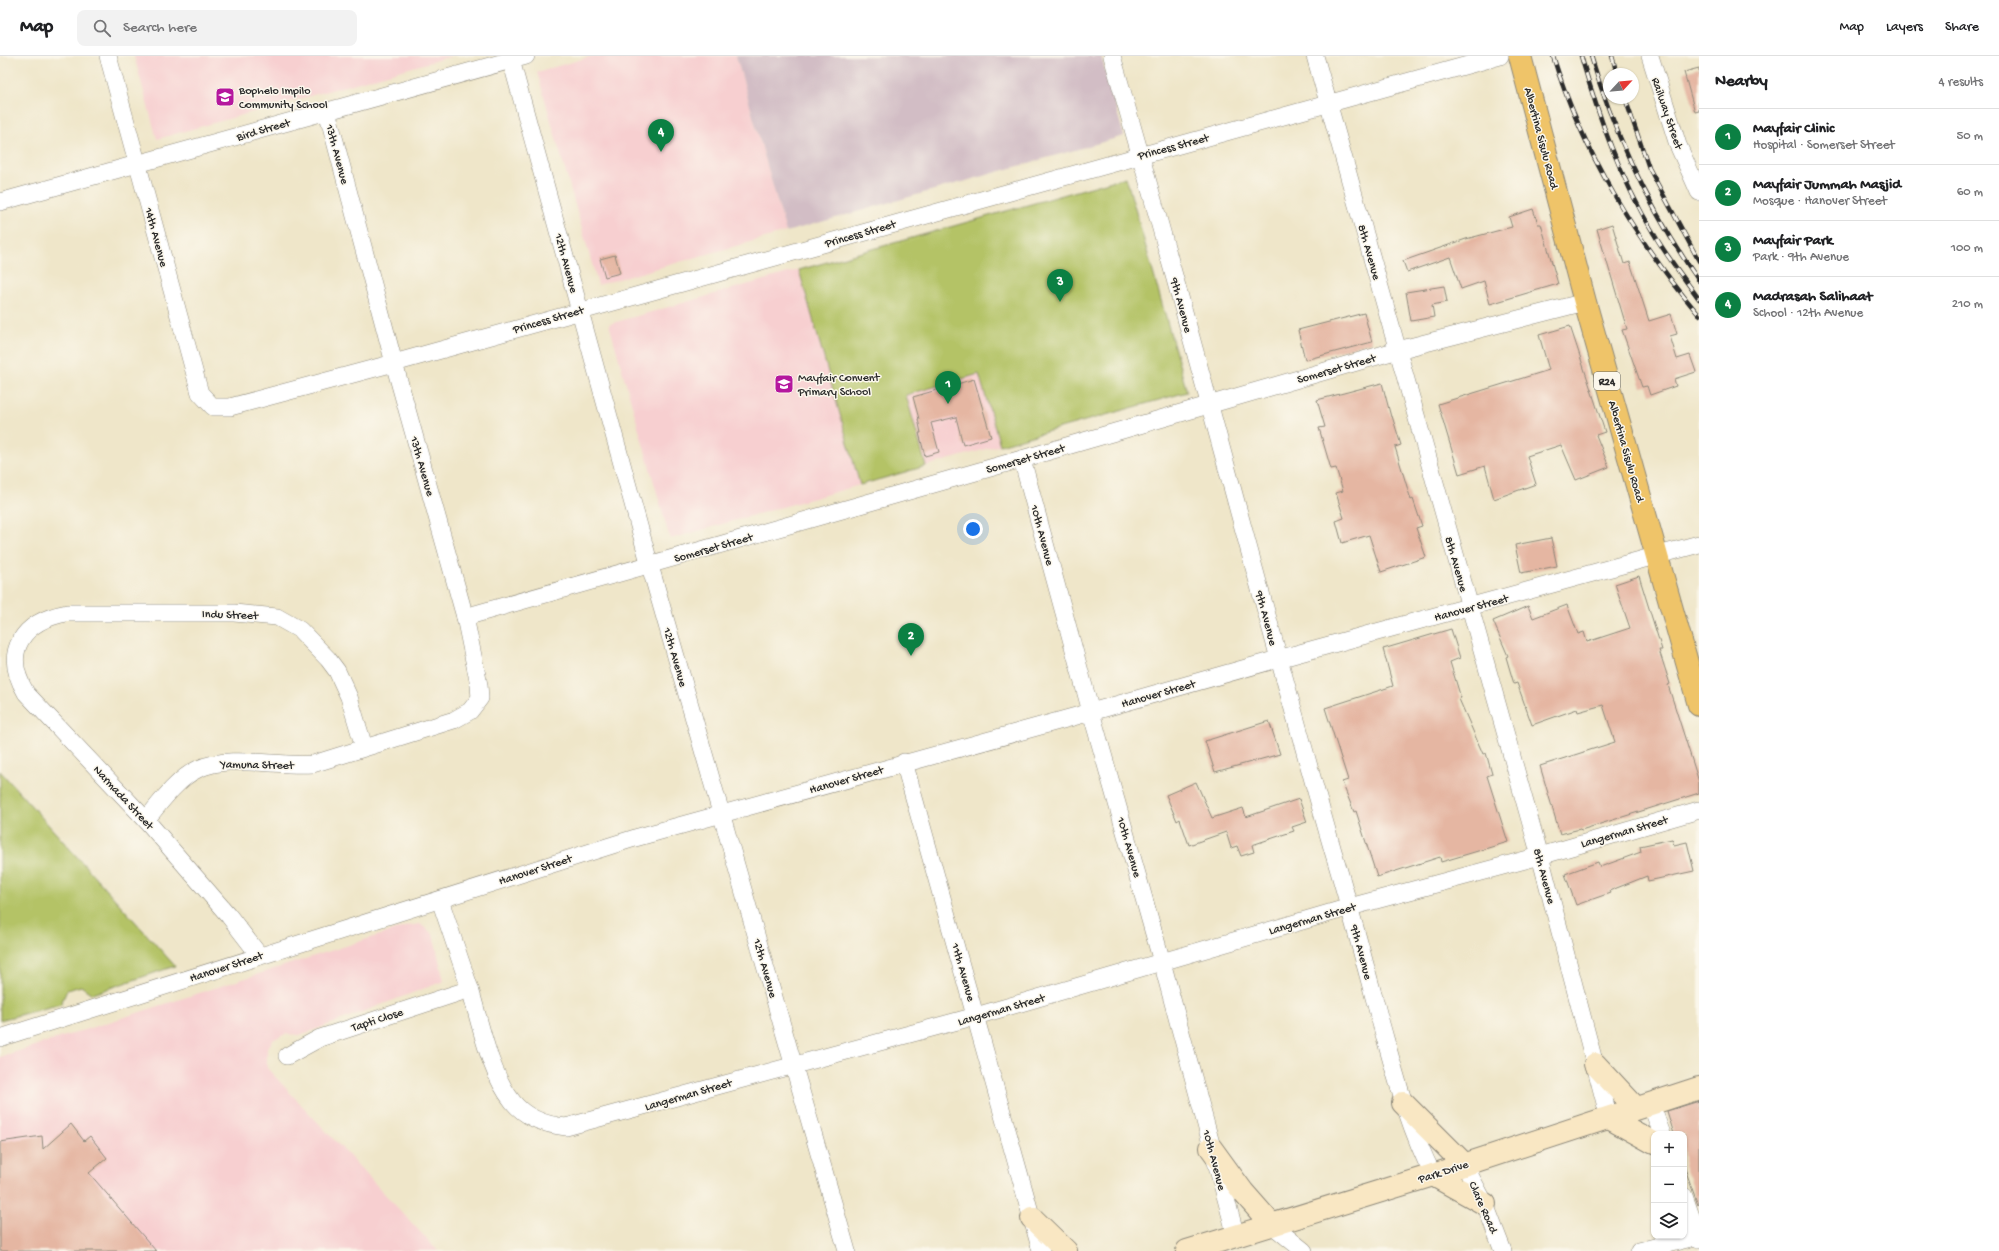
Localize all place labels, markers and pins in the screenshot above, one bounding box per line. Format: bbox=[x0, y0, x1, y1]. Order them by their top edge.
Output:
place label: Bophelo Impilo Community School bbox=[238, 85, 328, 113]
school or university icon: Bophelo Impilo Community School bbox=[214, 86, 236, 108]
pin: 4 bbox=[648, 119, 674, 152]
pin: 3 bbox=[1047, 269, 1073, 302]
pin: 1 bbox=[935, 371, 961, 404]
place label: Mayfair Convent Primary School bbox=[797, 372, 881, 400]
school or university icon: Mayfair Convent Primary School bbox=[773, 373, 795, 395]
pin: 2 bbox=[898, 623, 924, 656]

